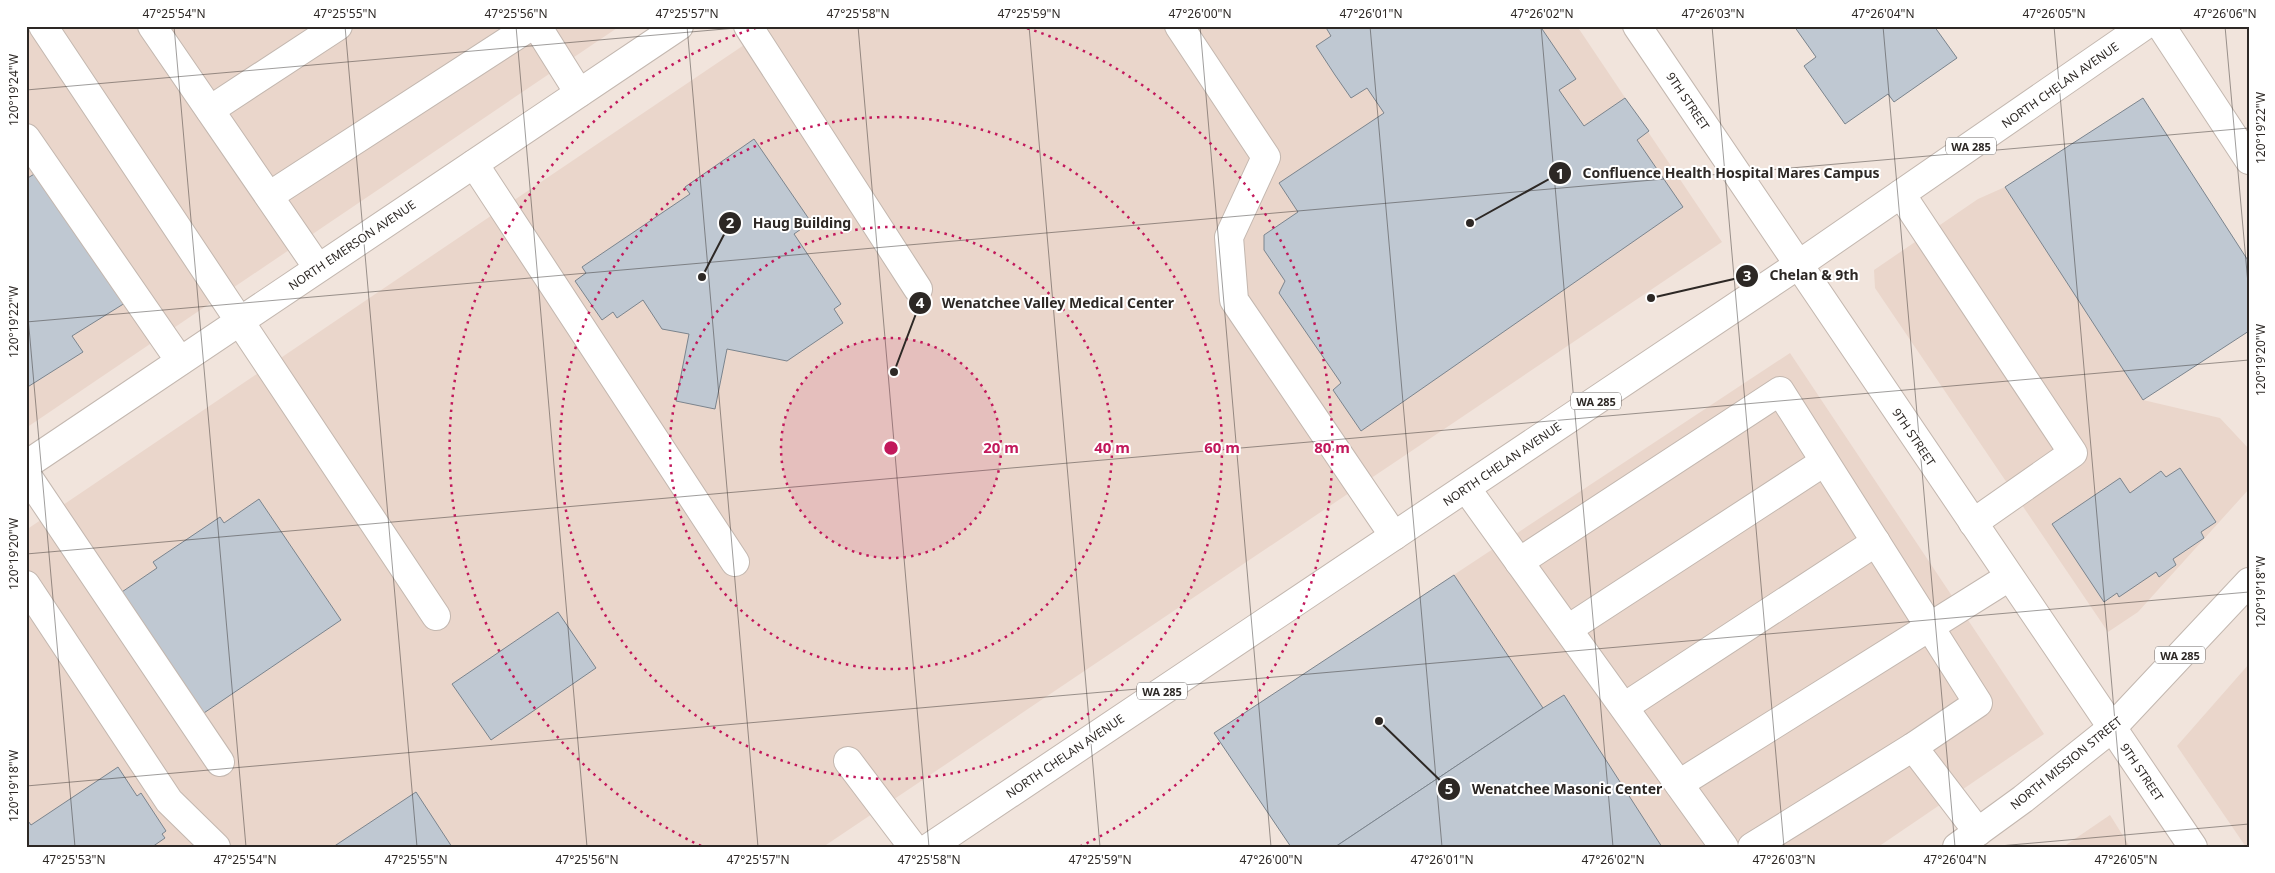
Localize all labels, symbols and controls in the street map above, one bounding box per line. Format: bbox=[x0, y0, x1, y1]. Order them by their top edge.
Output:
text: 47°25'54"N bbox=[142, 5, 206, 22]
text: 47°25'55"N bbox=[313, 5, 377, 22]
text: 47°25'56"N bbox=[484, 5, 548, 22]
text: 47°25'57"N bbox=[655, 5, 719, 22]
text: 47°25'58"N bbox=[826, 5, 890, 22]
text: 47°25'59"N bbox=[997, 5, 1061, 22]
text: 47°26'00"N bbox=[1168, 5, 1232, 22]
text: 47°26'01"N bbox=[1339, 5, 1403, 22]
text: 47°26'02"N bbox=[1510, 5, 1574, 22]
text: 47°26'03"N bbox=[1681, 5, 1745, 22]
text: 47°26'04"N bbox=[1851, 5, 1915, 22]
text: 47°26'05"N bbox=[2022, 5, 2086, 22]
text: 47°26'06"N bbox=[2193, 5, 2257, 22]
street label: NORTH CHELAN AVENUE bbox=[1998, 38, 2122, 132]
text: 120°19'24"W bbox=[5, 54, 22, 126]
street label: 9TH STREET bbox=[1662, 69, 1714, 133]
text: 120°19'22"W bbox=[2252, 92, 2269, 164]
road number: WA 285 bbox=[1946, 138, 1996, 154]
callout: Confluence Health Hospital Mares Campus bbox=[1547, 159, 1889, 188]
text: 1 bbox=[1556, 163, 1564, 183]
text: Confluence Health Hospital Mares Campus bbox=[1582, 163, 1880, 182]
street label: NORTH EMERSON AVENUE bbox=[285, 196, 419, 294]
callout: Haug Building bbox=[718, 208, 861, 237]
text: 2 bbox=[726, 212, 735, 232]
text: Haug Building bbox=[753, 213, 851, 232]
callout: Chelan & 9th bbox=[1734, 261, 1868, 290]
text: 3 bbox=[1743, 265, 1751, 285]
text: Chelan & 9th bbox=[1769, 265, 1859, 284]
text: 120°19'22"W bbox=[5, 286, 22, 358]
callout: Wenatchee Valley Medical Center bbox=[907, 288, 1184, 317]
text: 4 bbox=[916, 292, 925, 312]
text: Wenatchee Valley Medical Center bbox=[942, 293, 1175, 312]
text: 120°19'20"W bbox=[2252, 324, 2269, 396]
road number: WA 285 bbox=[1571, 392, 1621, 410]
street label: 9TH STREET bbox=[1888, 405, 1940, 469]
street label: NORTH CHELAN AVENUE bbox=[1439, 418, 1565, 510]
text: 20 m bbox=[983, 437, 1019, 457]
text: 40 m bbox=[1094, 437, 1130, 457]
text: 60 m bbox=[1204, 437, 1240, 457]
text: 80 m bbox=[1314, 437, 1350, 457]
centre of rings bbox=[882, 439, 900, 457]
text: 120°19'20"W bbox=[5, 518, 22, 590]
text: 120°19'18"W bbox=[2252, 556, 2269, 628]
road number: WA 285 bbox=[2155, 646, 2205, 664]
road number: WA 285 bbox=[1137, 682, 1187, 699]
street label: NORTH CHELAN AVENUE bbox=[1002, 710, 1128, 802]
street label: NORTH MISSION STREET bbox=[2007, 712, 2126, 813]
street label: 9TH STREET bbox=[2116, 740, 2168, 804]
text: 120°19'18"W bbox=[5, 750, 22, 822]
callout: Wenatchee Masonic Center bbox=[1437, 774, 1672, 803]
text: 5 bbox=[1445, 778, 1453, 798]
text: Wenatchee Masonic Center bbox=[1472, 779, 1663, 798]
text: 47°25'53"N bbox=[42, 851, 106, 868]
text: 47°25'54"N bbox=[213, 851, 277, 868]
text: 47°25'55"N bbox=[384, 851, 448, 868]
text: 47°25'56"N bbox=[555, 851, 619, 868]
text: 47°25'57"N bbox=[726, 851, 790, 868]
text: 47°25'58"N bbox=[897, 851, 961, 868]
text: 47°25'59"N bbox=[1068, 851, 1132, 868]
text: 47°26'00"N bbox=[1239, 851, 1303, 868]
text: 47°26'01"N bbox=[1410, 851, 1474, 868]
text: 47°26'02"N bbox=[1581, 851, 1645, 868]
text: 47°26'03"N bbox=[1752, 851, 1816, 868]
text: 47°26'04"N bbox=[1923, 851, 1987, 868]
text: 47°26'05"N bbox=[2094, 851, 2158, 868]

